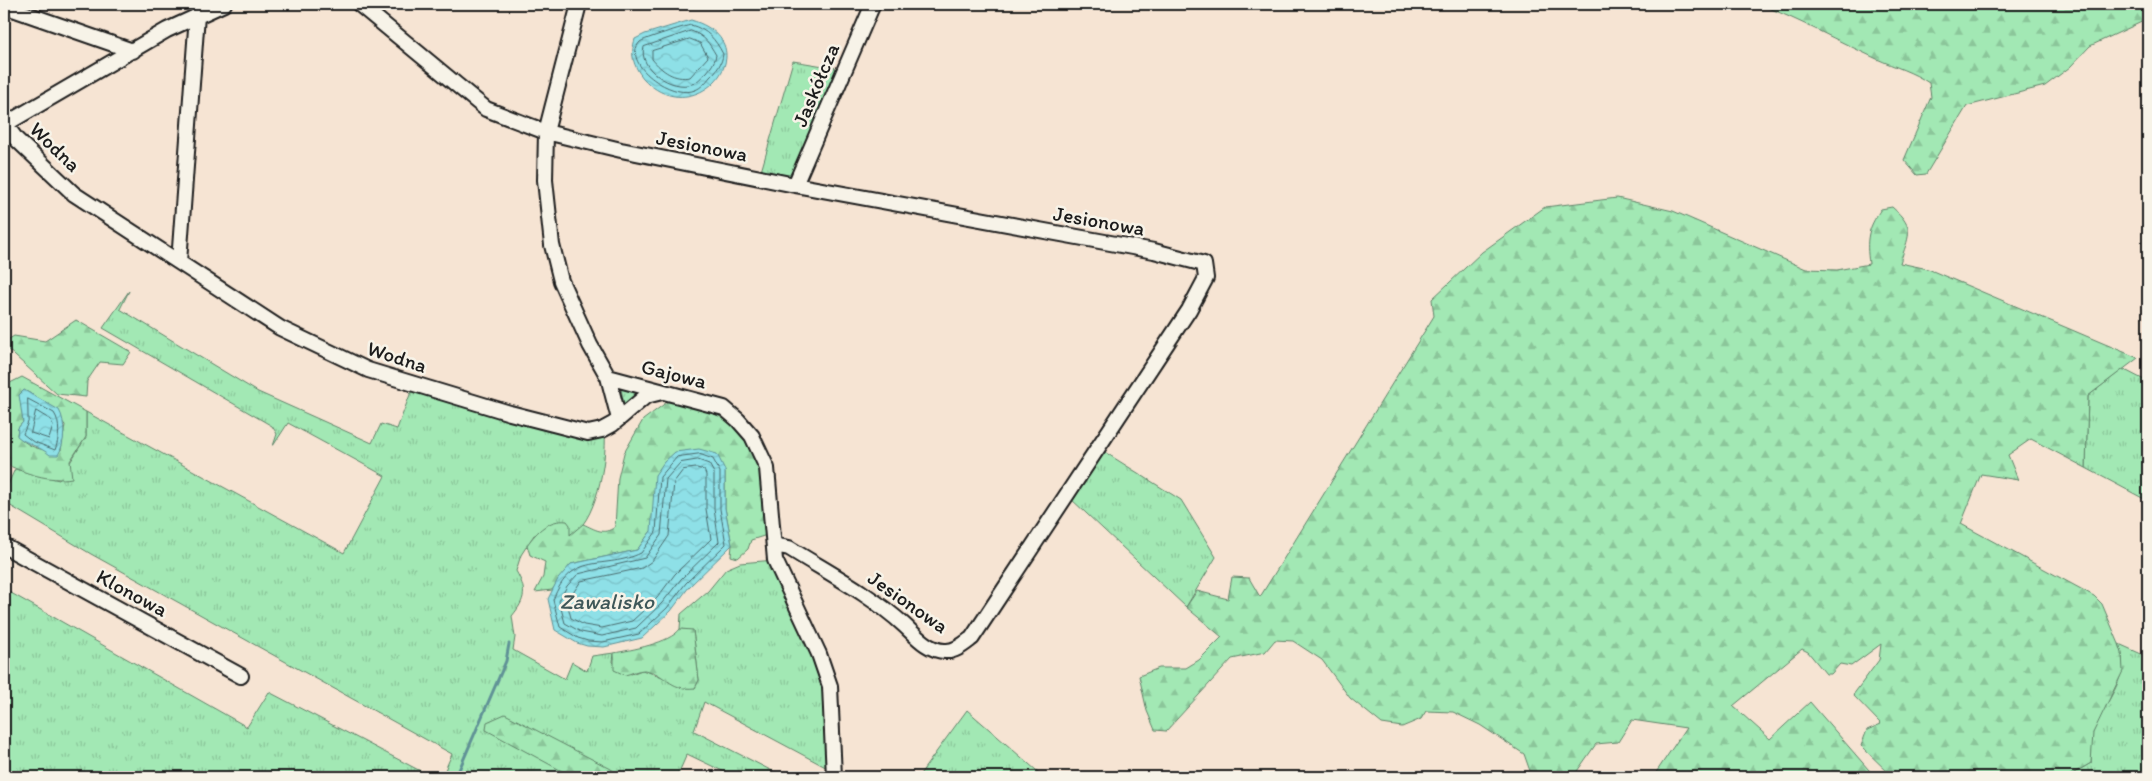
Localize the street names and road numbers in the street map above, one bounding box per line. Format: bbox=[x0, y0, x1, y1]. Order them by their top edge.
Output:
street label: Jaskółcza bbox=[787, 39, 844, 130]
street label: Wodna bbox=[25, 116, 86, 177]
street label: Jesionowa bbox=[654, 124, 750, 167]
street label: Jesionowa bbox=[1051, 200, 1147, 241]
street label: Wodna bbox=[364, 335, 430, 378]
street label: Gajowa bbox=[639, 353, 709, 394]
street label: Klonowa bbox=[92, 563, 172, 622]
street label: Jesionowa bbox=[863, 565, 953, 638]

